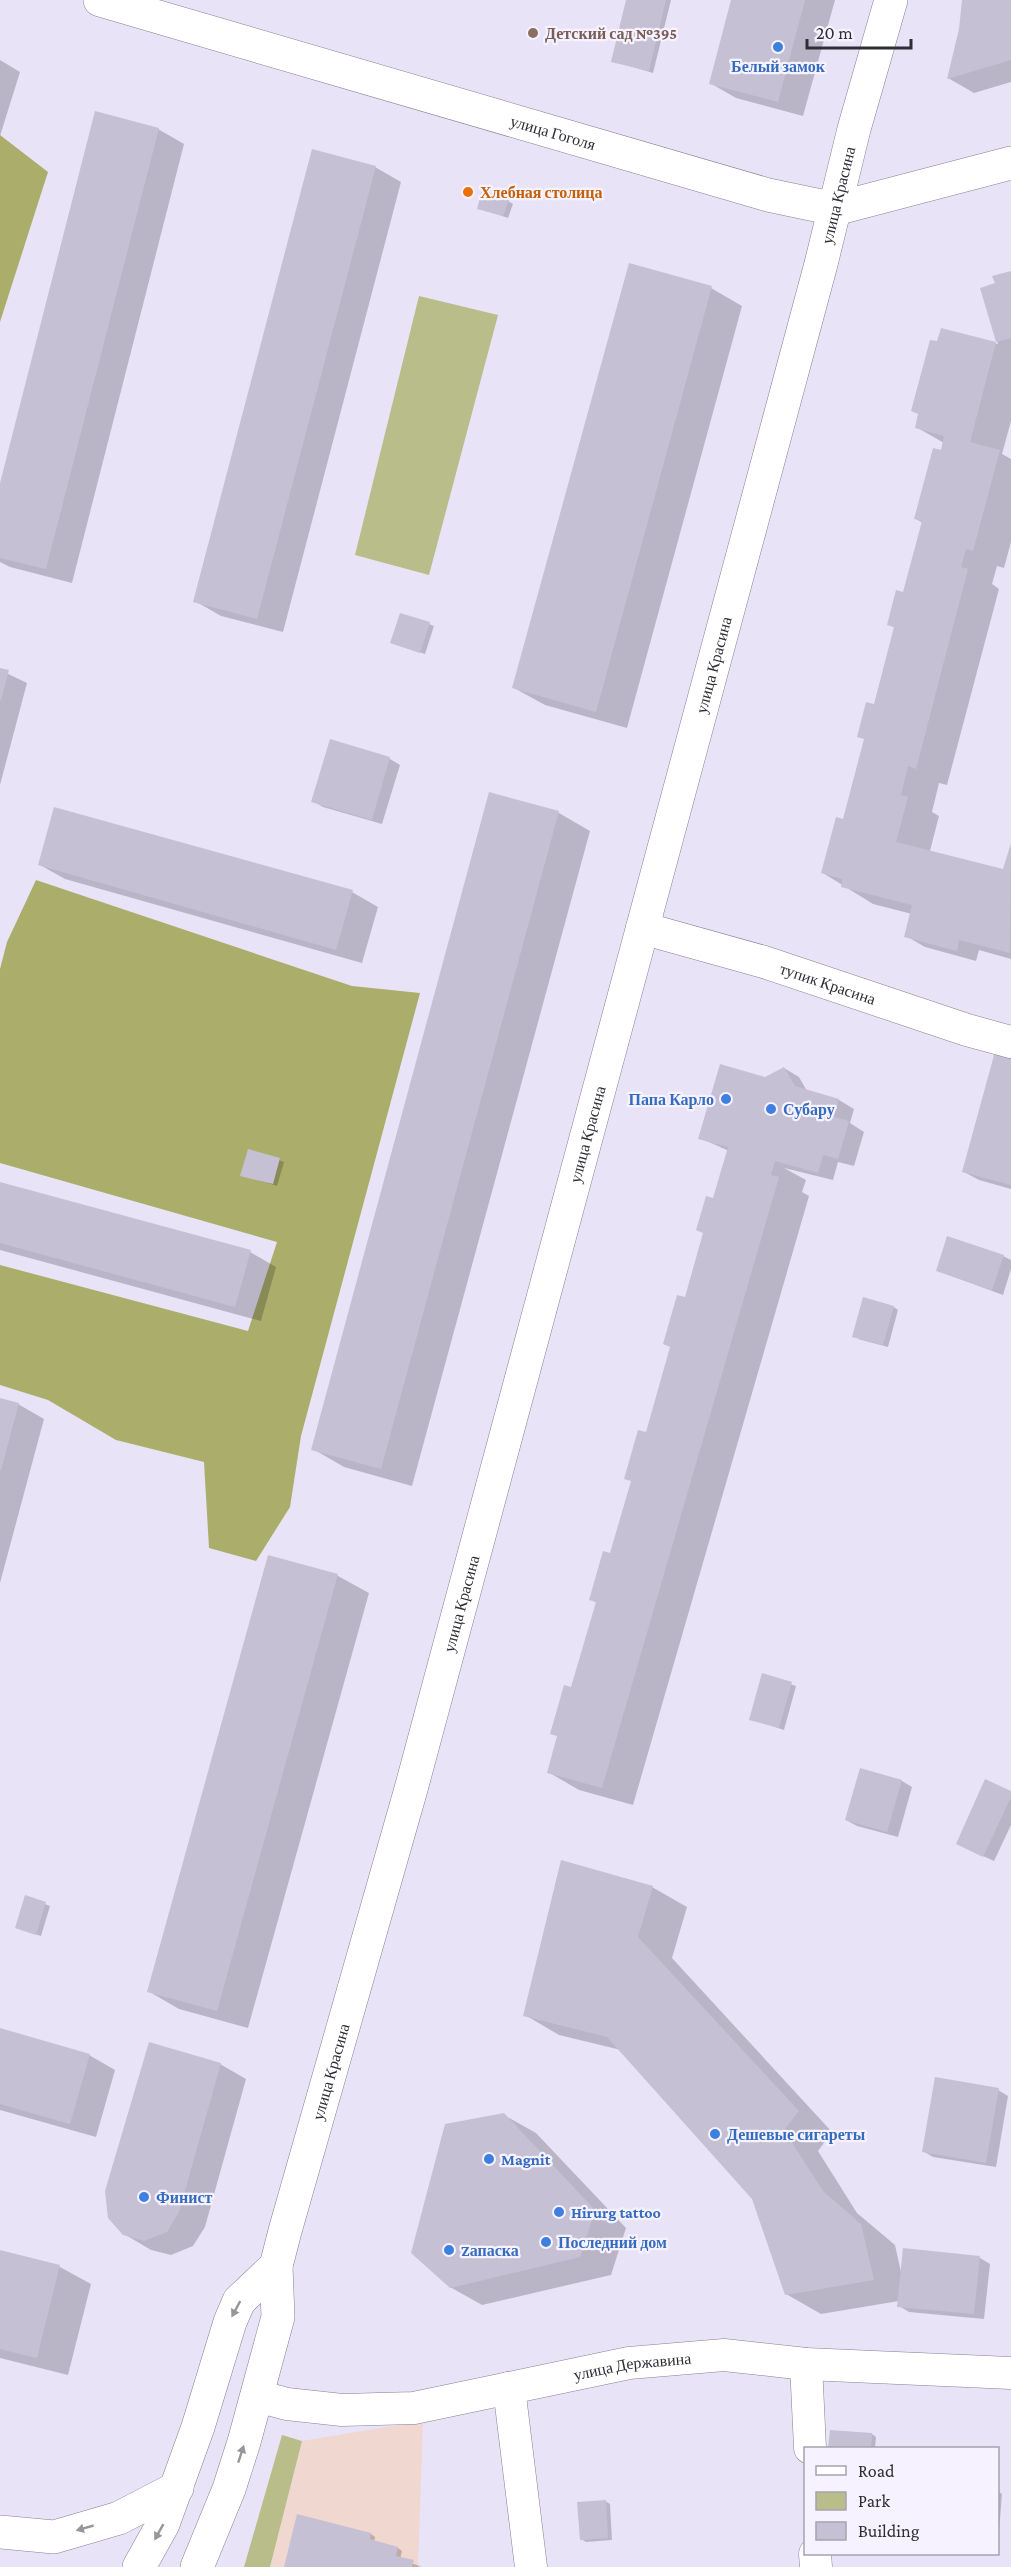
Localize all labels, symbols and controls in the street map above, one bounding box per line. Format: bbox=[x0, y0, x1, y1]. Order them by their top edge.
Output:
scale bar bbox=[807, 12, 910, 50]
text: 20 m bbox=[816, 23, 853, 43]
place label: Детский сад №395 bbox=[545, 25, 677, 43]
marker: Детский сад №395 bbox=[526, 26, 540, 40]
marker: Белый замок bbox=[771, 40, 785, 54]
place label: Белый замок bbox=[731, 58, 826, 75]
street label: улица Гоголя bbox=[508, 112, 598, 153]
street label: улица Красина bbox=[818, 145, 858, 246]
place label: Хлебная столица bbox=[480, 184, 603, 201]
marker: Хлебная столица bbox=[461, 185, 475, 199]
street label: улица Красина bbox=[692, 615, 734, 715]
street label: тупик Красина bbox=[778, 959, 878, 1007]
street label: улица Красина bbox=[566, 1084, 608, 1185]
place label: Папа Карло bbox=[629, 1091, 714, 1109]
marker: Папа Карло bbox=[719, 1092, 733, 1106]
place label: Субару bbox=[783, 1101, 835, 1119]
marker: Субару bbox=[764, 1102, 778, 1116]
street label: улица Красина bbox=[440, 1553, 482, 1654]
street label: улица Красина bbox=[309, 2021, 352, 2122]
place label: Дешевые сигареты bbox=[727, 2126, 866, 2144]
marker: Дешевые сигареты bbox=[708, 2127, 722, 2141]
place label: Magnit bbox=[501, 2151, 551, 2168]
marker: Magnit bbox=[482, 2152, 496, 2166]
place label: Финист bbox=[156, 2189, 213, 2206]
marker: Финист bbox=[137, 2190, 151, 2204]
place label: Hirurg tattoo bbox=[571, 2204, 661, 2221]
marker: Hirurg tattoo bbox=[552, 2205, 566, 2219]
place label: Последний дом bbox=[558, 2234, 667, 2251]
marker: Последний дом bbox=[539, 2235, 553, 2249]
place label: Zапаска bbox=[461, 2242, 519, 2259]
marker: Zапаска bbox=[442, 2243, 456, 2257]
one-way arrow bbox=[232, 2300, 241, 2317]
street label: улица Державина bbox=[572, 2349, 692, 2384]
one-way arrow bbox=[236, 2445, 246, 2463]
legend bbox=[804, 2447, 999, 2555]
text: Road bbox=[858, 2461, 895, 2481]
text: Park bbox=[858, 2491, 890, 2511]
text: Building bbox=[858, 2521, 920, 2541]
one-way arrow bbox=[76, 2523, 94, 2533]
one-way arrow bbox=[154, 2524, 164, 2541]

